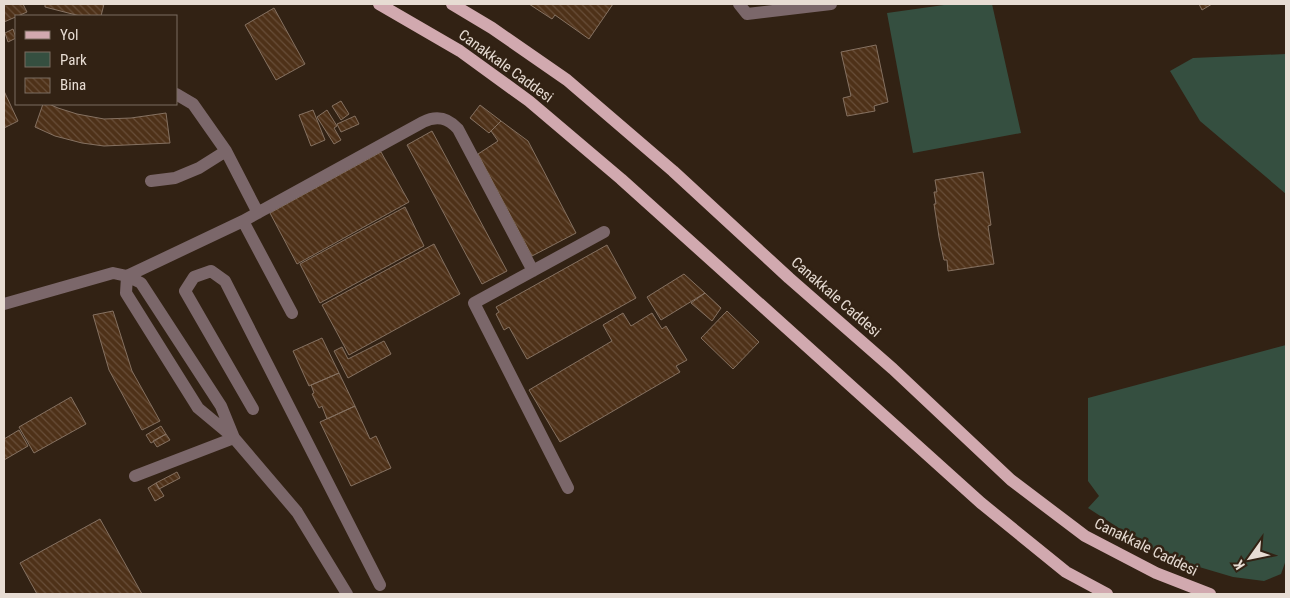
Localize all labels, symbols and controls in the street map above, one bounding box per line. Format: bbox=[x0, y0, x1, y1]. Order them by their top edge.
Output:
legend bbox=[15, 15, 178, 105]
text: Yol bbox=[60, 26, 78, 44]
street label: Canakkale Caddesi bbox=[455, 26, 557, 106]
text: Park bbox=[60, 51, 87, 69]
text: Bina bbox=[60, 76, 86, 94]
street label: Canakkale Caddesi bbox=[788, 253, 884, 341]
street label: Canakkale Caddesi bbox=[1091, 514, 1201, 580]
north arrow bbox=[1225, 533, 1275, 583]
text: K bbox=[1230, 557, 1248, 573]

